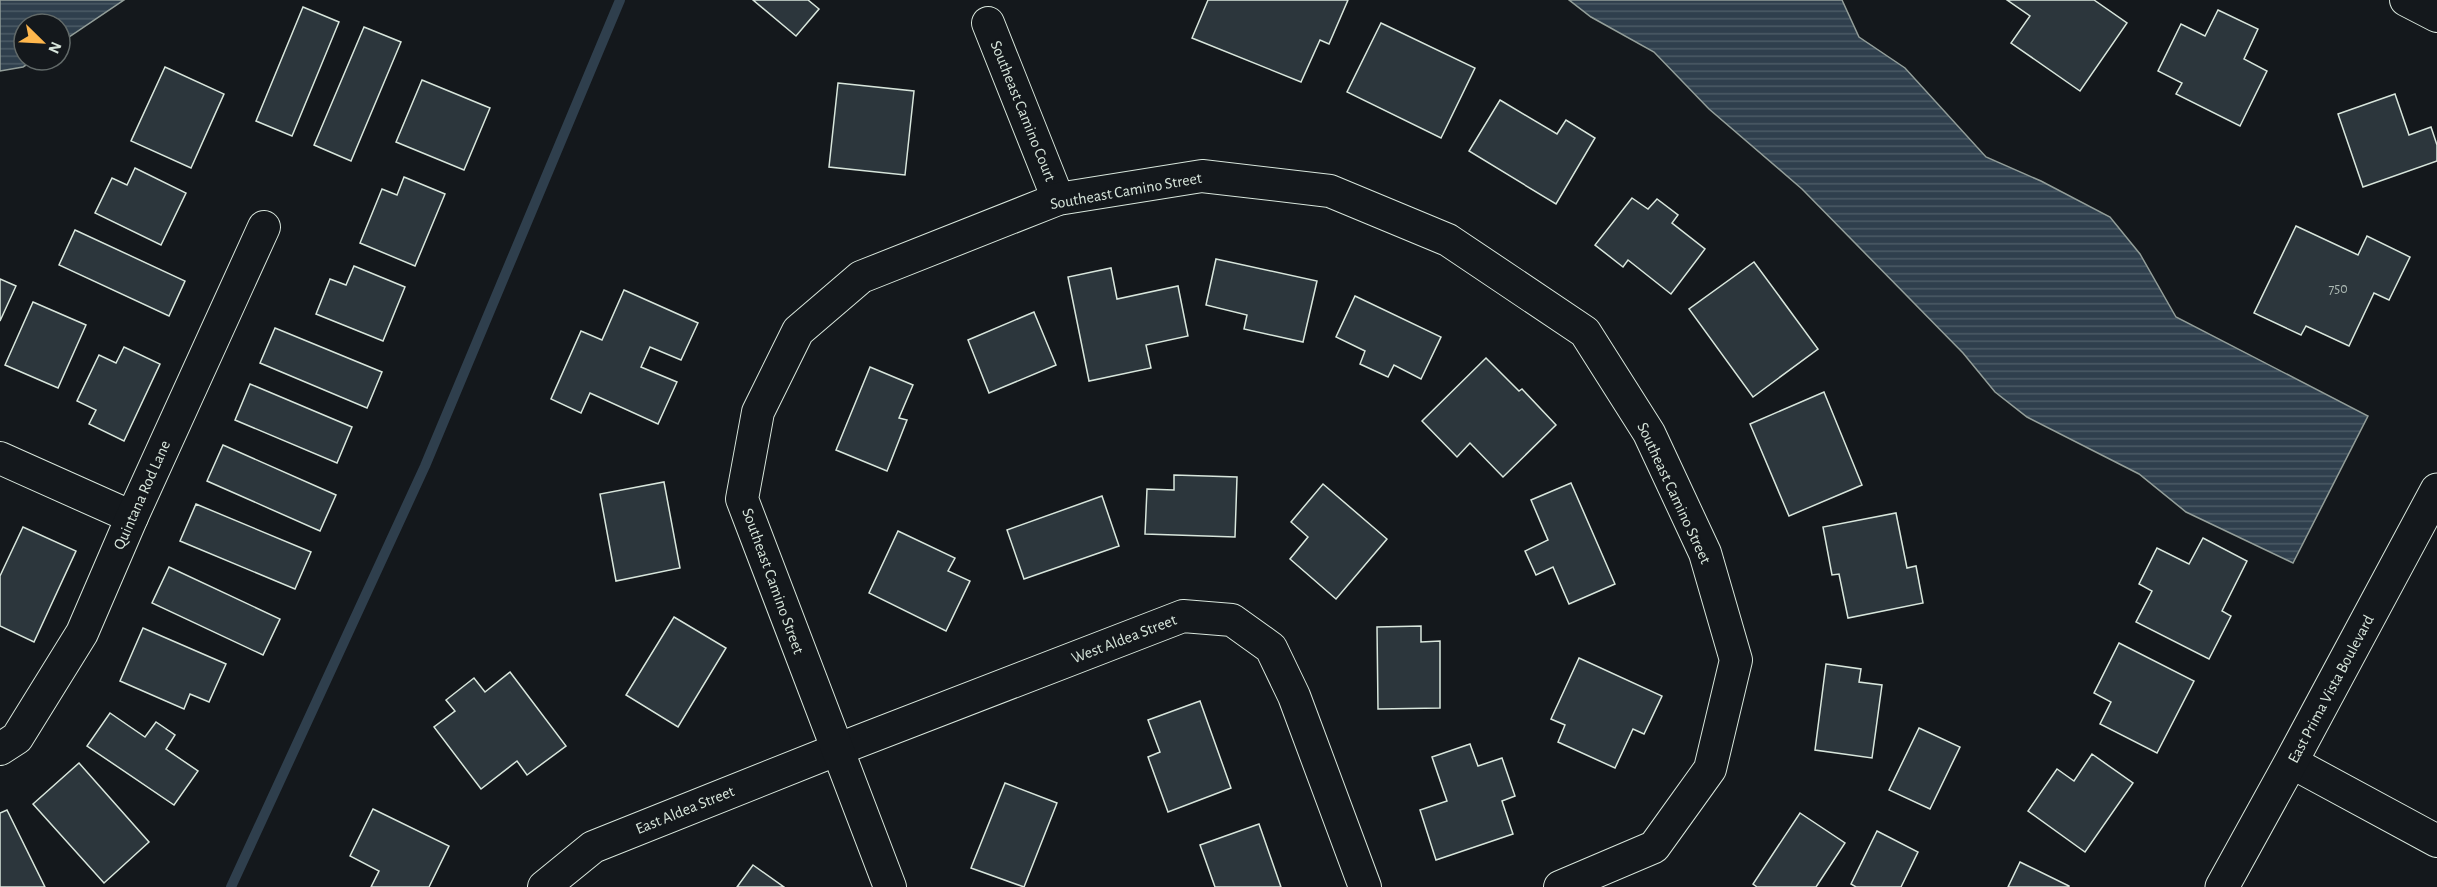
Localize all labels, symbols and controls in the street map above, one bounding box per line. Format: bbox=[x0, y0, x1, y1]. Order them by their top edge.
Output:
north arrow bbox=[12, 12, 72, 72]
street label: Southeast Camino Court bbox=[987, 38, 1059, 184]
text: N bbox=[45, 39, 64, 56]
street label: Southeast Camino Street bbox=[1049, 170, 1203, 212]
house number: 750 bbox=[2328, 282, 2348, 296]
street label: Southeast Camino Street bbox=[1634, 420, 1714, 566]
street label: Quintana Rod Lane bbox=[111, 438, 174, 552]
street label: Southeast Camino Street bbox=[739, 506, 807, 656]
street label: West Aldea Street bbox=[1069, 612, 1179, 666]
street label: East Prima Vista Boulevard bbox=[2285, 612, 2377, 766]
street label: East Aldea Street bbox=[633, 783, 737, 837]

